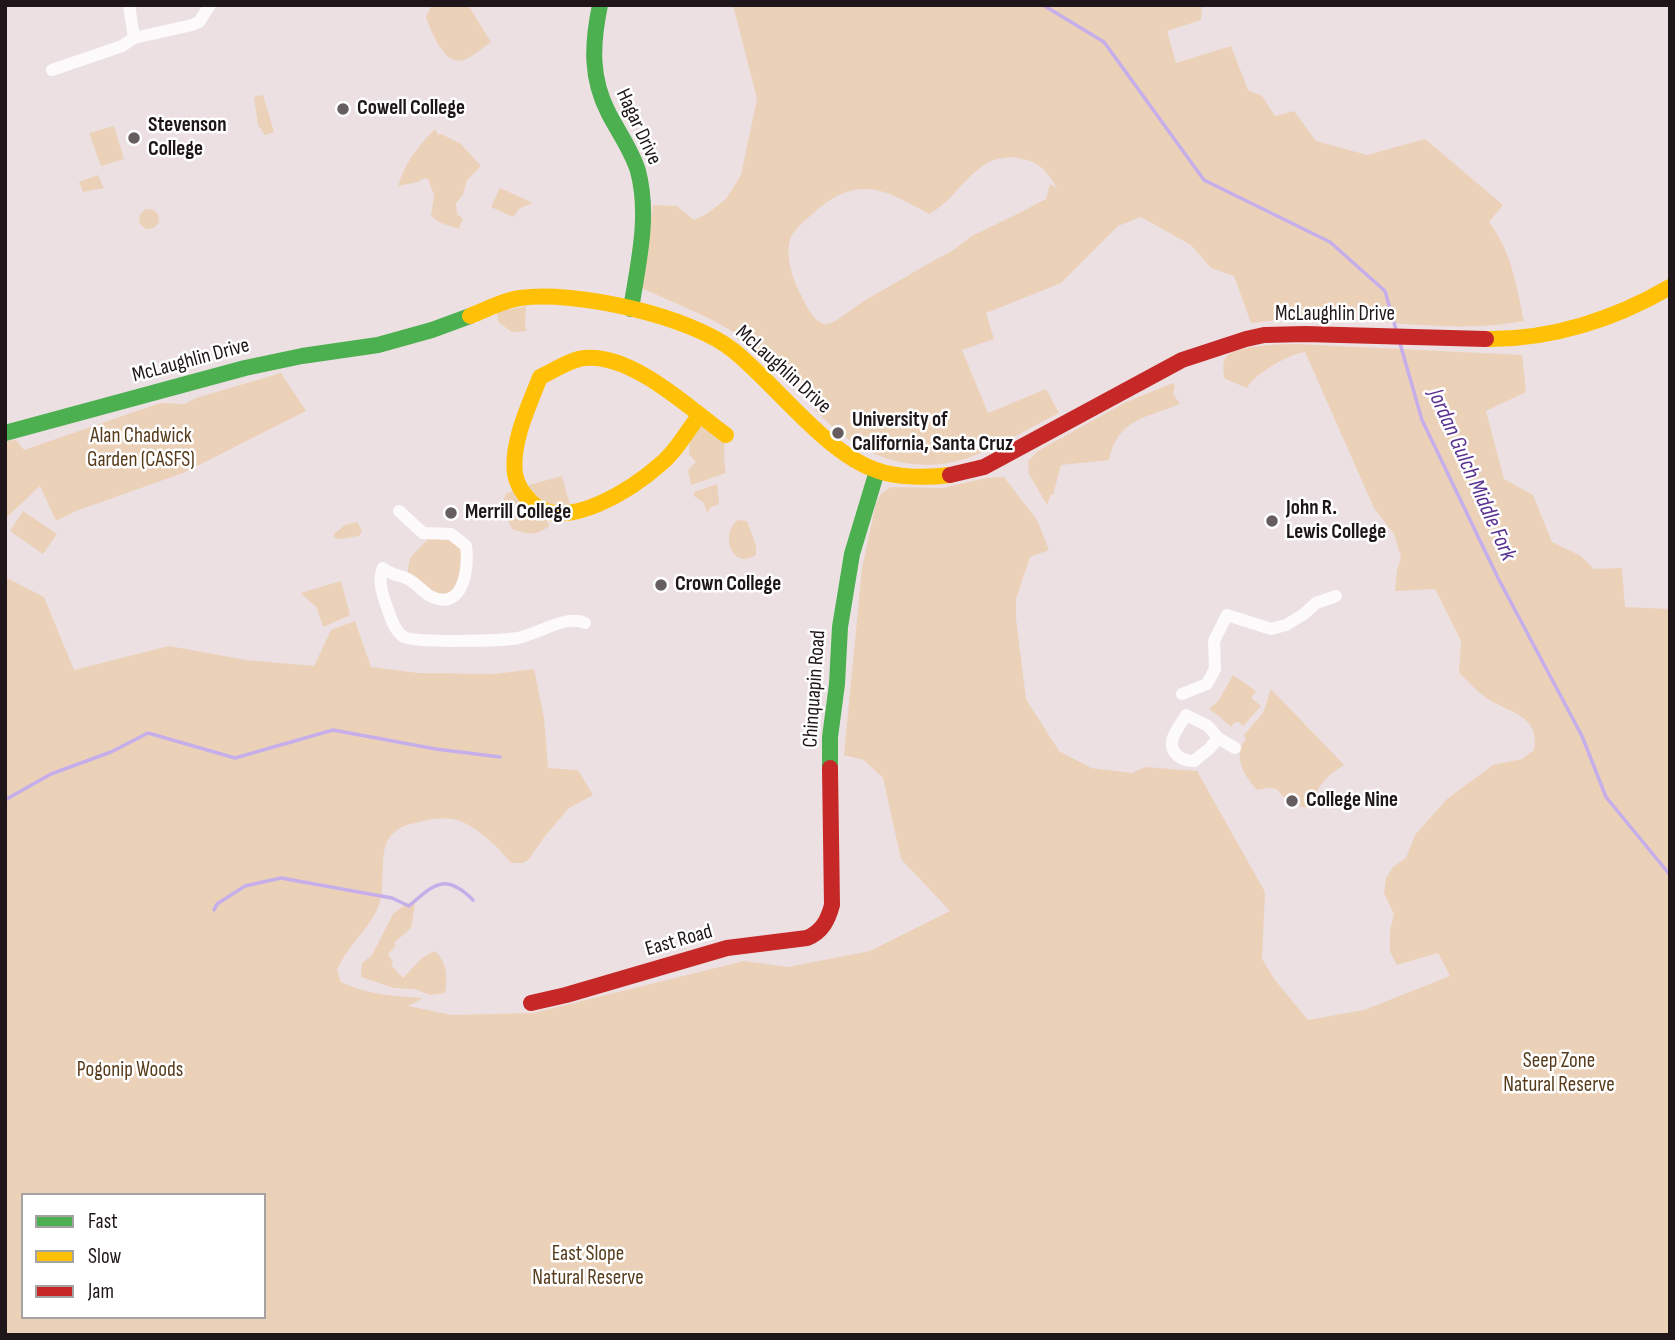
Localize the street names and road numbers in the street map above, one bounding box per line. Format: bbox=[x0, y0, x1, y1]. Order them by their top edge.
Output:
street label: Hagar Drive bbox=[609, 85, 667, 169]
street label: McLaughlin Drive bbox=[1275, 302, 1395, 328]
street label: McLaughlin Drive bbox=[730, 320, 836, 420]
street label: McLaughlin Drive bbox=[130, 333, 252, 389]
street label: Chinquapin Road bbox=[798, 629, 832, 749]
street label: East Road bbox=[643, 919, 715, 963]

